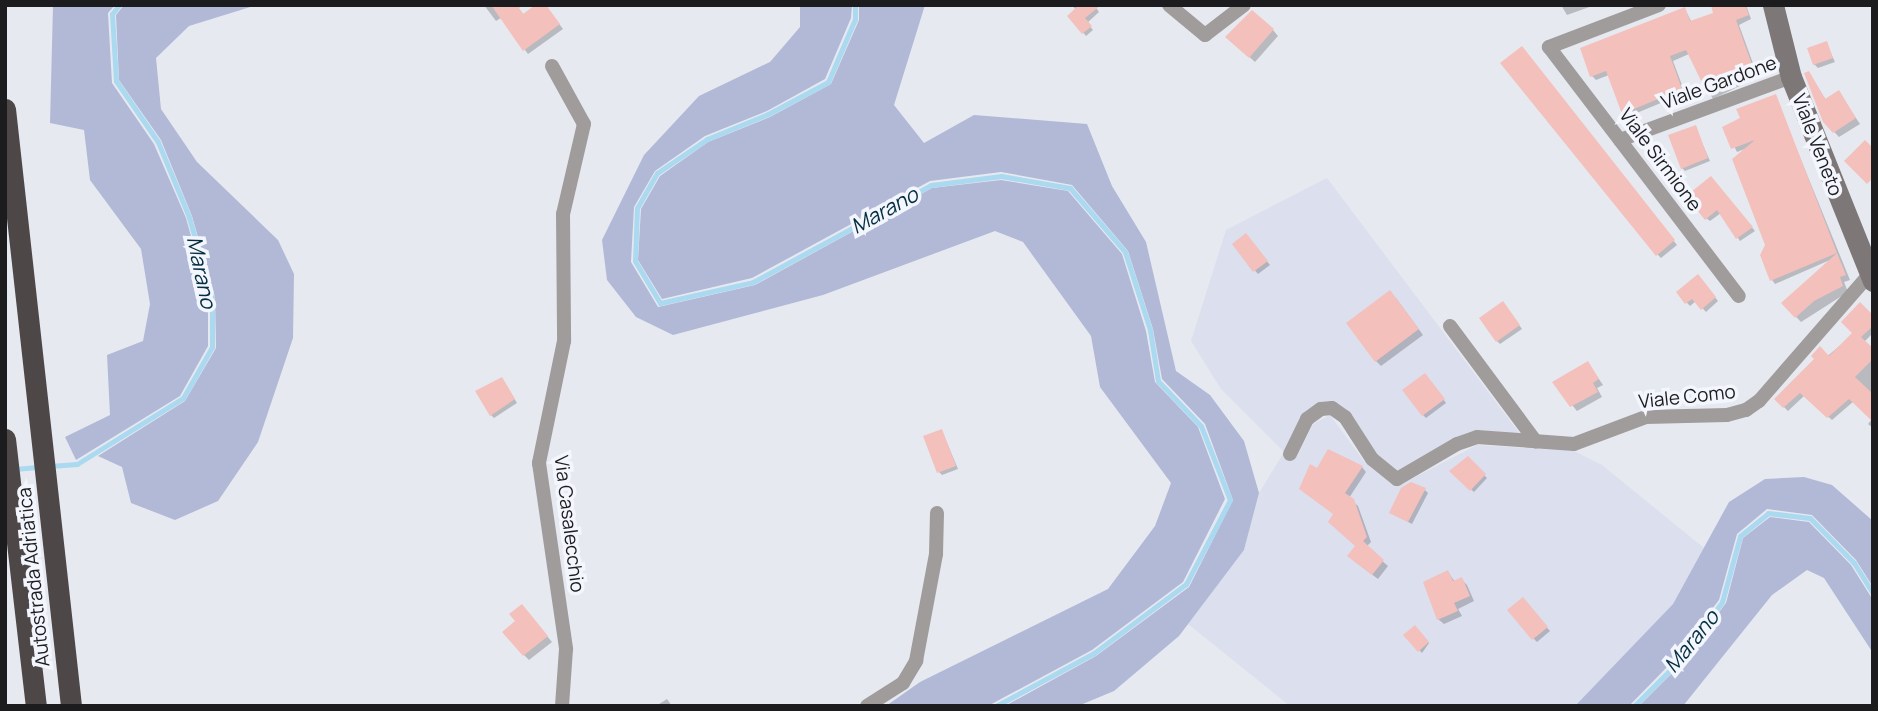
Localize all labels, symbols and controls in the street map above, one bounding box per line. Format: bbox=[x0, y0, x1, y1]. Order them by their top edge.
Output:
street label: Viale Gardone bbox=[1658, 52, 1780, 114]
street label: Viale Veneto bbox=[1787, 91, 1847, 199]
street label: Viale Sirmione bbox=[1614, 104, 1706, 216]
water label: Marano bbox=[846, 181, 922, 239]
water label: Marano bbox=[182, 234, 222, 310]
street label: Viale Como bbox=[1637, 381, 1737, 413]
street label: Via Casalecchio bbox=[549, 454, 589, 594]
street label: Autostrada Adriatica bbox=[13, 486, 55, 668]
water label: Marano bbox=[1658, 605, 1724, 677]

